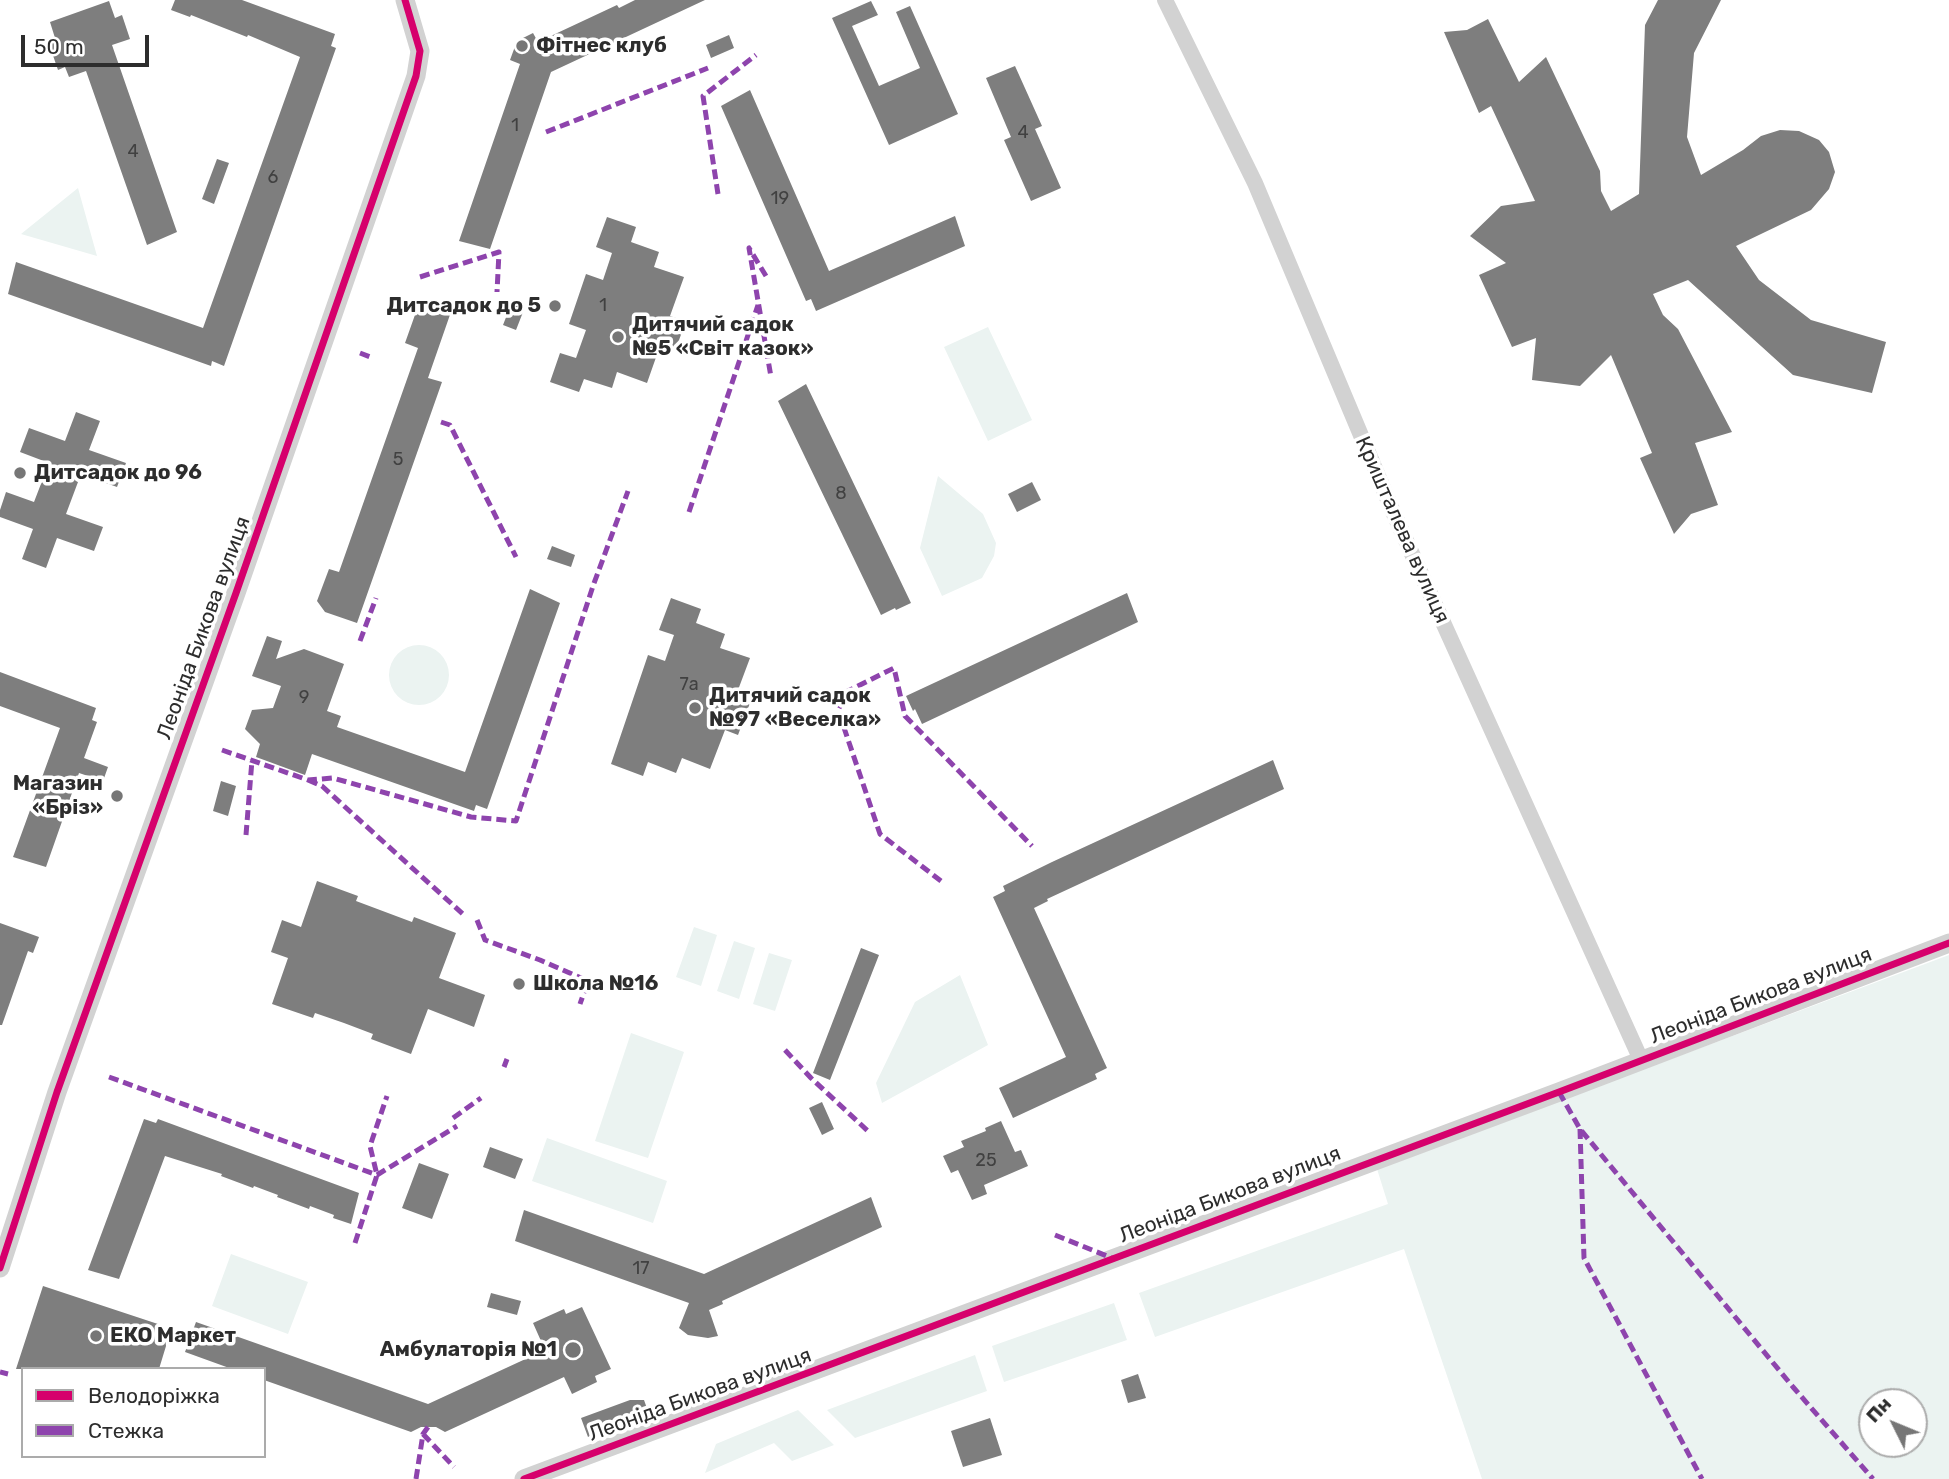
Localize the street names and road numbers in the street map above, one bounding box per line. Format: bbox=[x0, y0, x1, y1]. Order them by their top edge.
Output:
street label: Кришталева вулиця bbox=[1349, 433, 1455, 627]
street label: Леоніда Бикова вулиця bbox=[152, 513, 256, 743]
street label: Леоніда Бикова вулиця bbox=[1647, 942, 1875, 1050]
street label: Леоніда Бикова вулиця bbox=[1116, 1141, 1344, 1249]
street label: Леоніда Бикова вулиця bbox=[585, 1343, 815, 1447]

